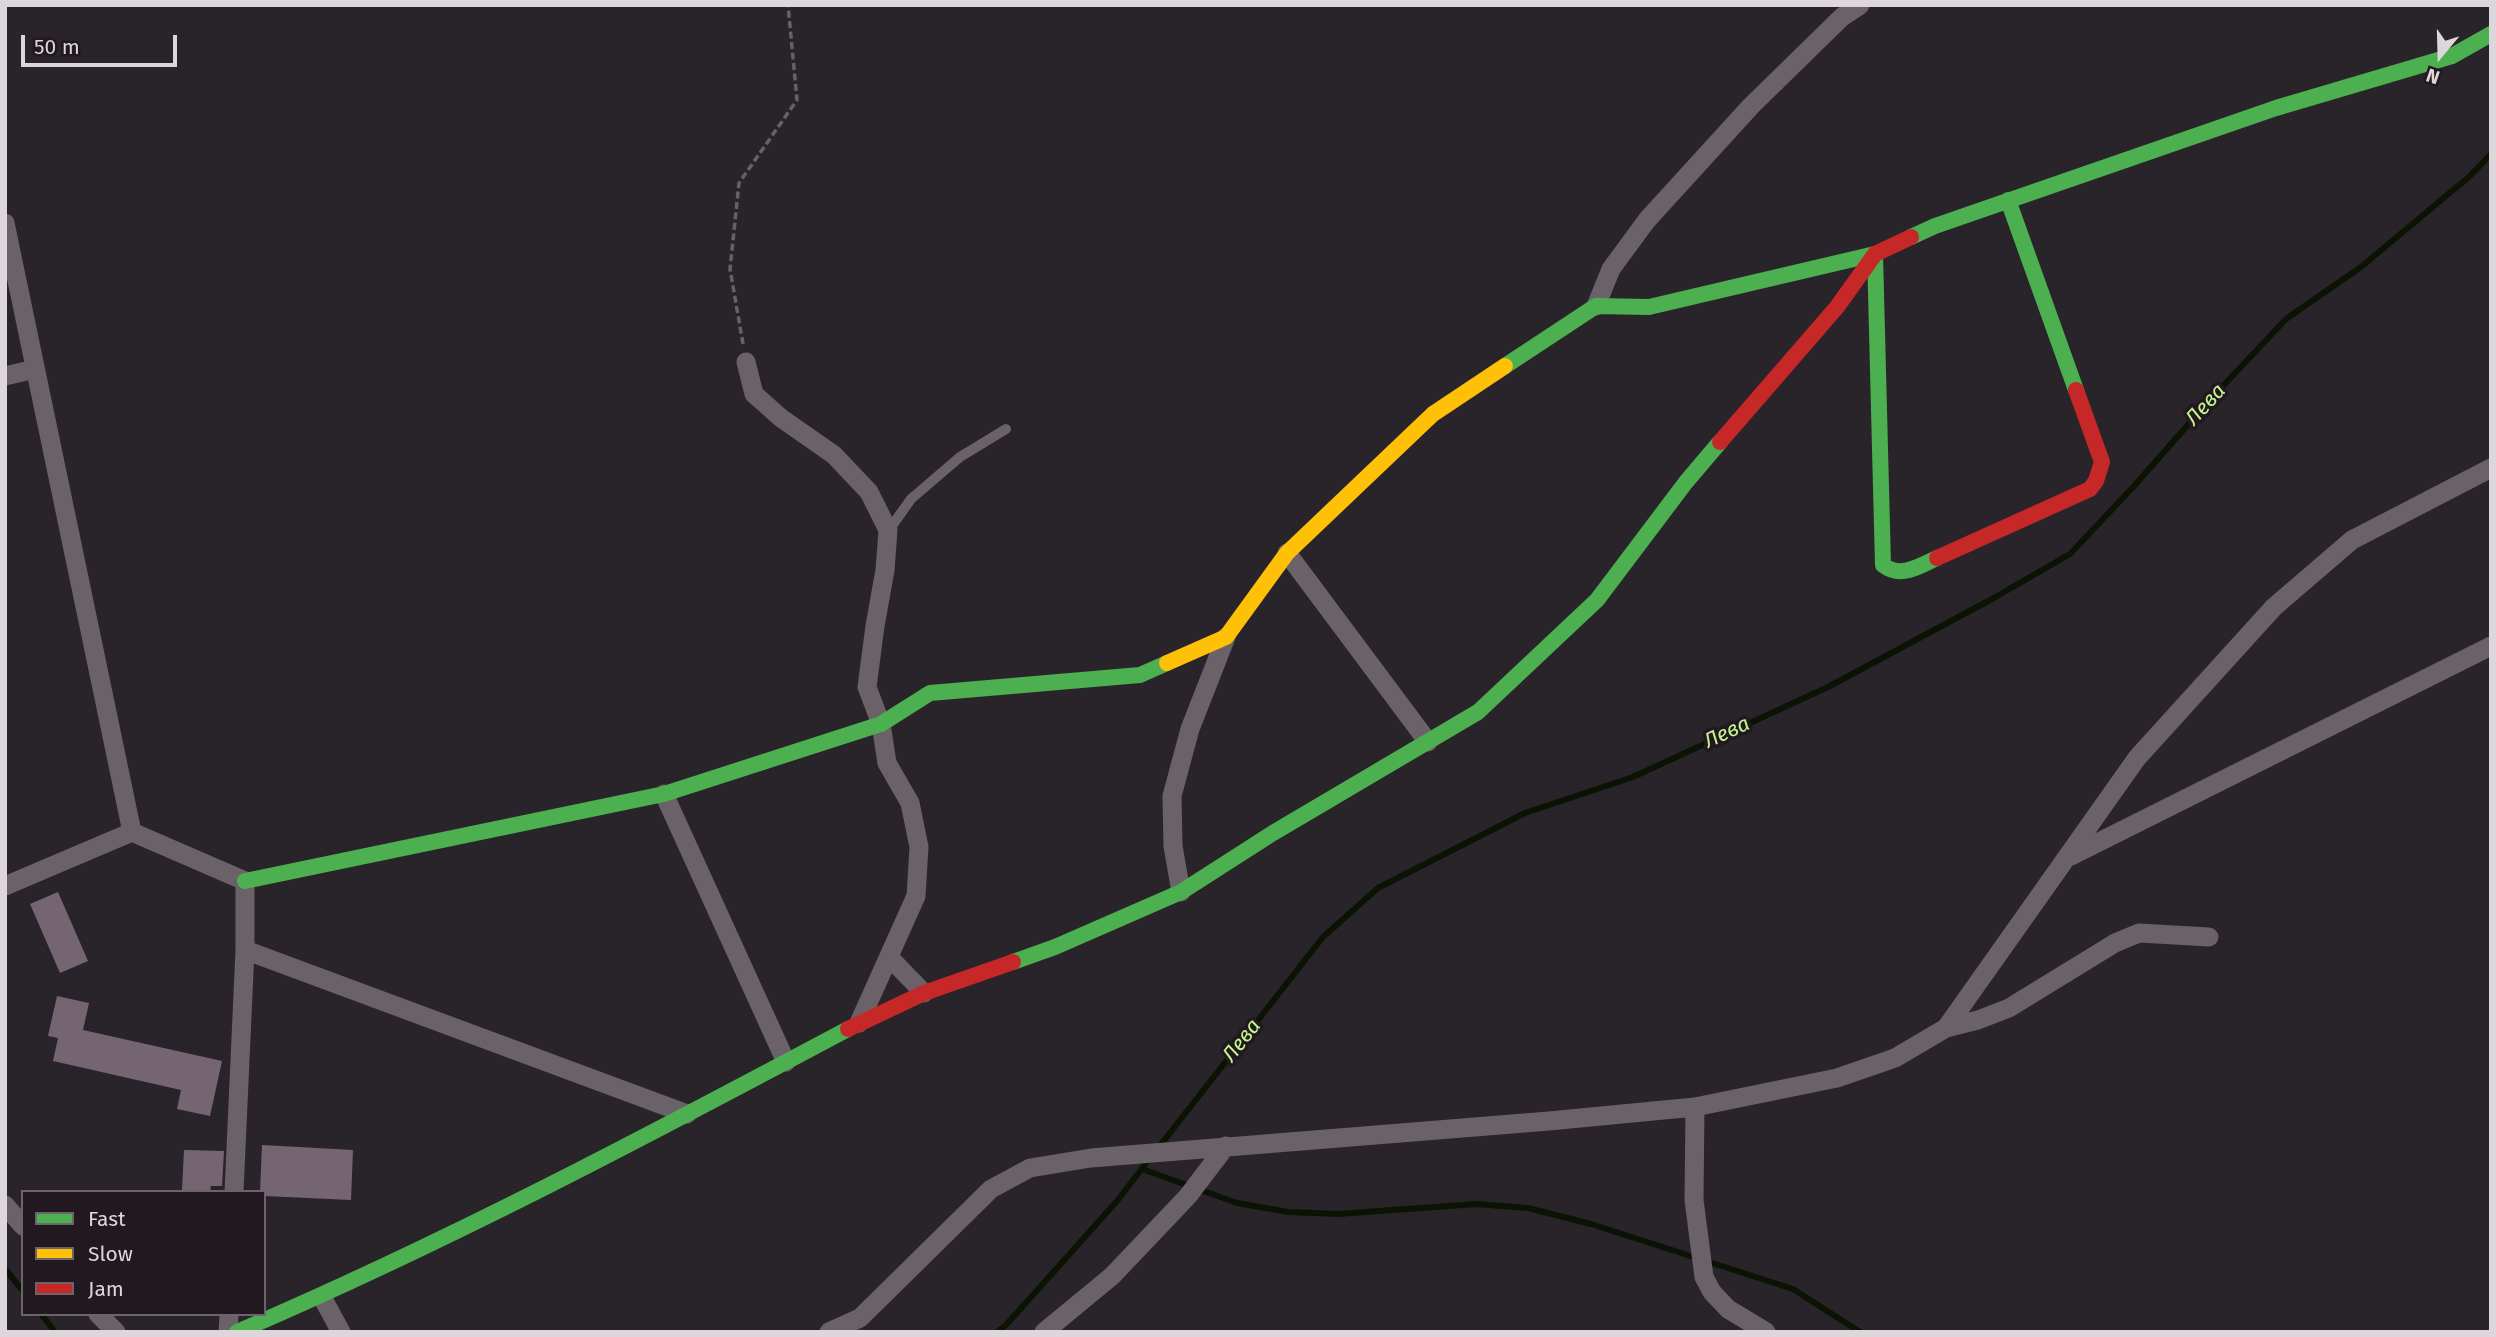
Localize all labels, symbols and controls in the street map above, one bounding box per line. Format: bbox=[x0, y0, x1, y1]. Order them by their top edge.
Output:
scale bar bbox=[24, 21, 180, 65]
north arrow bbox=[2405, 21, 2475, 91]
text: 50 m bbox=[34, 34, 80, 60]
text: N bbox=[2423, 63, 2443, 89]
water label: Лева bbox=[2181, 379, 2231, 431]
water label: Лева bbox=[1700, 712, 1754, 754]
water label: Лева bbox=[1217, 1015, 1267, 1067]
legend bbox=[21, 1190, 266, 1316]
text: Fast bbox=[88, 1206, 126, 1232]
text: Slow bbox=[88, 1241, 133, 1267]
text: Jam bbox=[88, 1276, 124, 1302]

